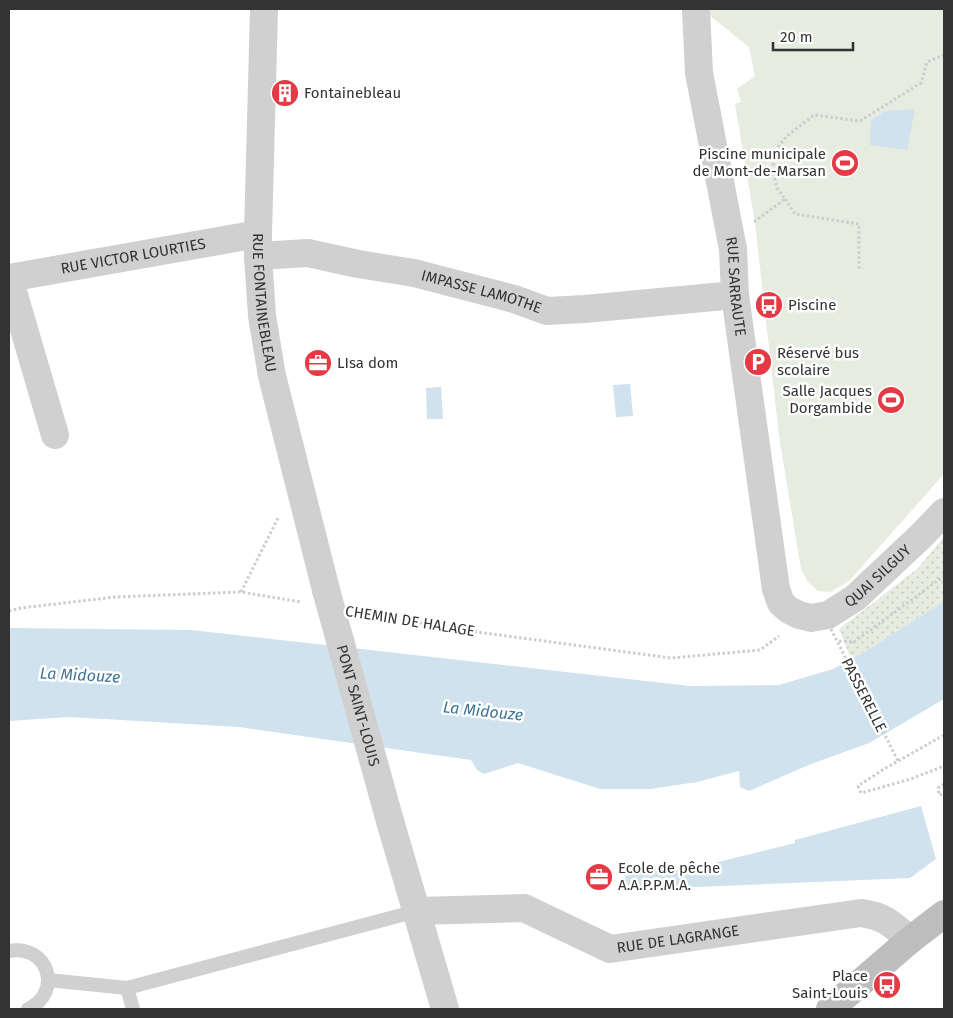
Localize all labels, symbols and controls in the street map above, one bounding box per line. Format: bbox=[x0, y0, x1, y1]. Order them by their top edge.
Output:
scale bar bbox=[773, 20, 853, 52]
text: 20 m bbox=[780, 28, 813, 46]
building icon: Fontainebleau bbox=[270, 78, 300, 108]
place label: Fontainebleau bbox=[304, 84, 401, 102]
place label: Piscine municipale de Mont-de-Marsan bbox=[692, 145, 826, 180]
sports icon: Piscine municipale de Mont-de-Marsan bbox=[830, 148, 860, 178]
street label: RUE FONTAINEBLEAU bbox=[249, 233, 280, 374]
street label: RUE VICTOR LOURTIES bbox=[59, 234, 207, 278]
street label: RUE SARRAUTE bbox=[722, 235, 750, 337]
street label: IMPASSE LAMOTHE bbox=[419, 266, 544, 317]
bus stop icon: Piscine bbox=[754, 290, 784, 320]
place label: Piscine bbox=[788, 296, 836, 314]
place label: Réservé bus scolaire bbox=[777, 344, 859, 379]
parking icon: Réservé bus scolaire bbox=[743, 347, 773, 377]
office icon: LIsa dom bbox=[303, 348, 333, 378]
place label: LIsa dom bbox=[337, 354, 398, 372]
place label: Salle Jacques Dorgambide bbox=[782, 382, 872, 417]
sports icon: Salle Jacques Dorgambide bbox=[876, 385, 906, 415]
street label: QUAI SILGUY bbox=[841, 540, 915, 611]
street label: CHEMIN DE HALAGE bbox=[344, 602, 476, 640]
street label: PONT SAINT-LOUIS bbox=[333, 643, 383, 768]
street label: PASSERELLE bbox=[838, 655, 890, 735]
water label: La Midouze bbox=[39, 663, 121, 687]
water label: La Midouze bbox=[442, 697, 524, 725]
place label: Ecole de pêche A.A.P.P.M.A. bbox=[618, 859, 720, 894]
office icon: Ecole de pêche A.A.P.P.M.A. bbox=[584, 862, 614, 892]
street label: RUE DE LAGRANGE bbox=[616, 922, 740, 957]
place label: Place Saint-Louis bbox=[792, 967, 868, 1002]
bus stop icon: Place Saint-Louis bbox=[872, 970, 902, 1000]

